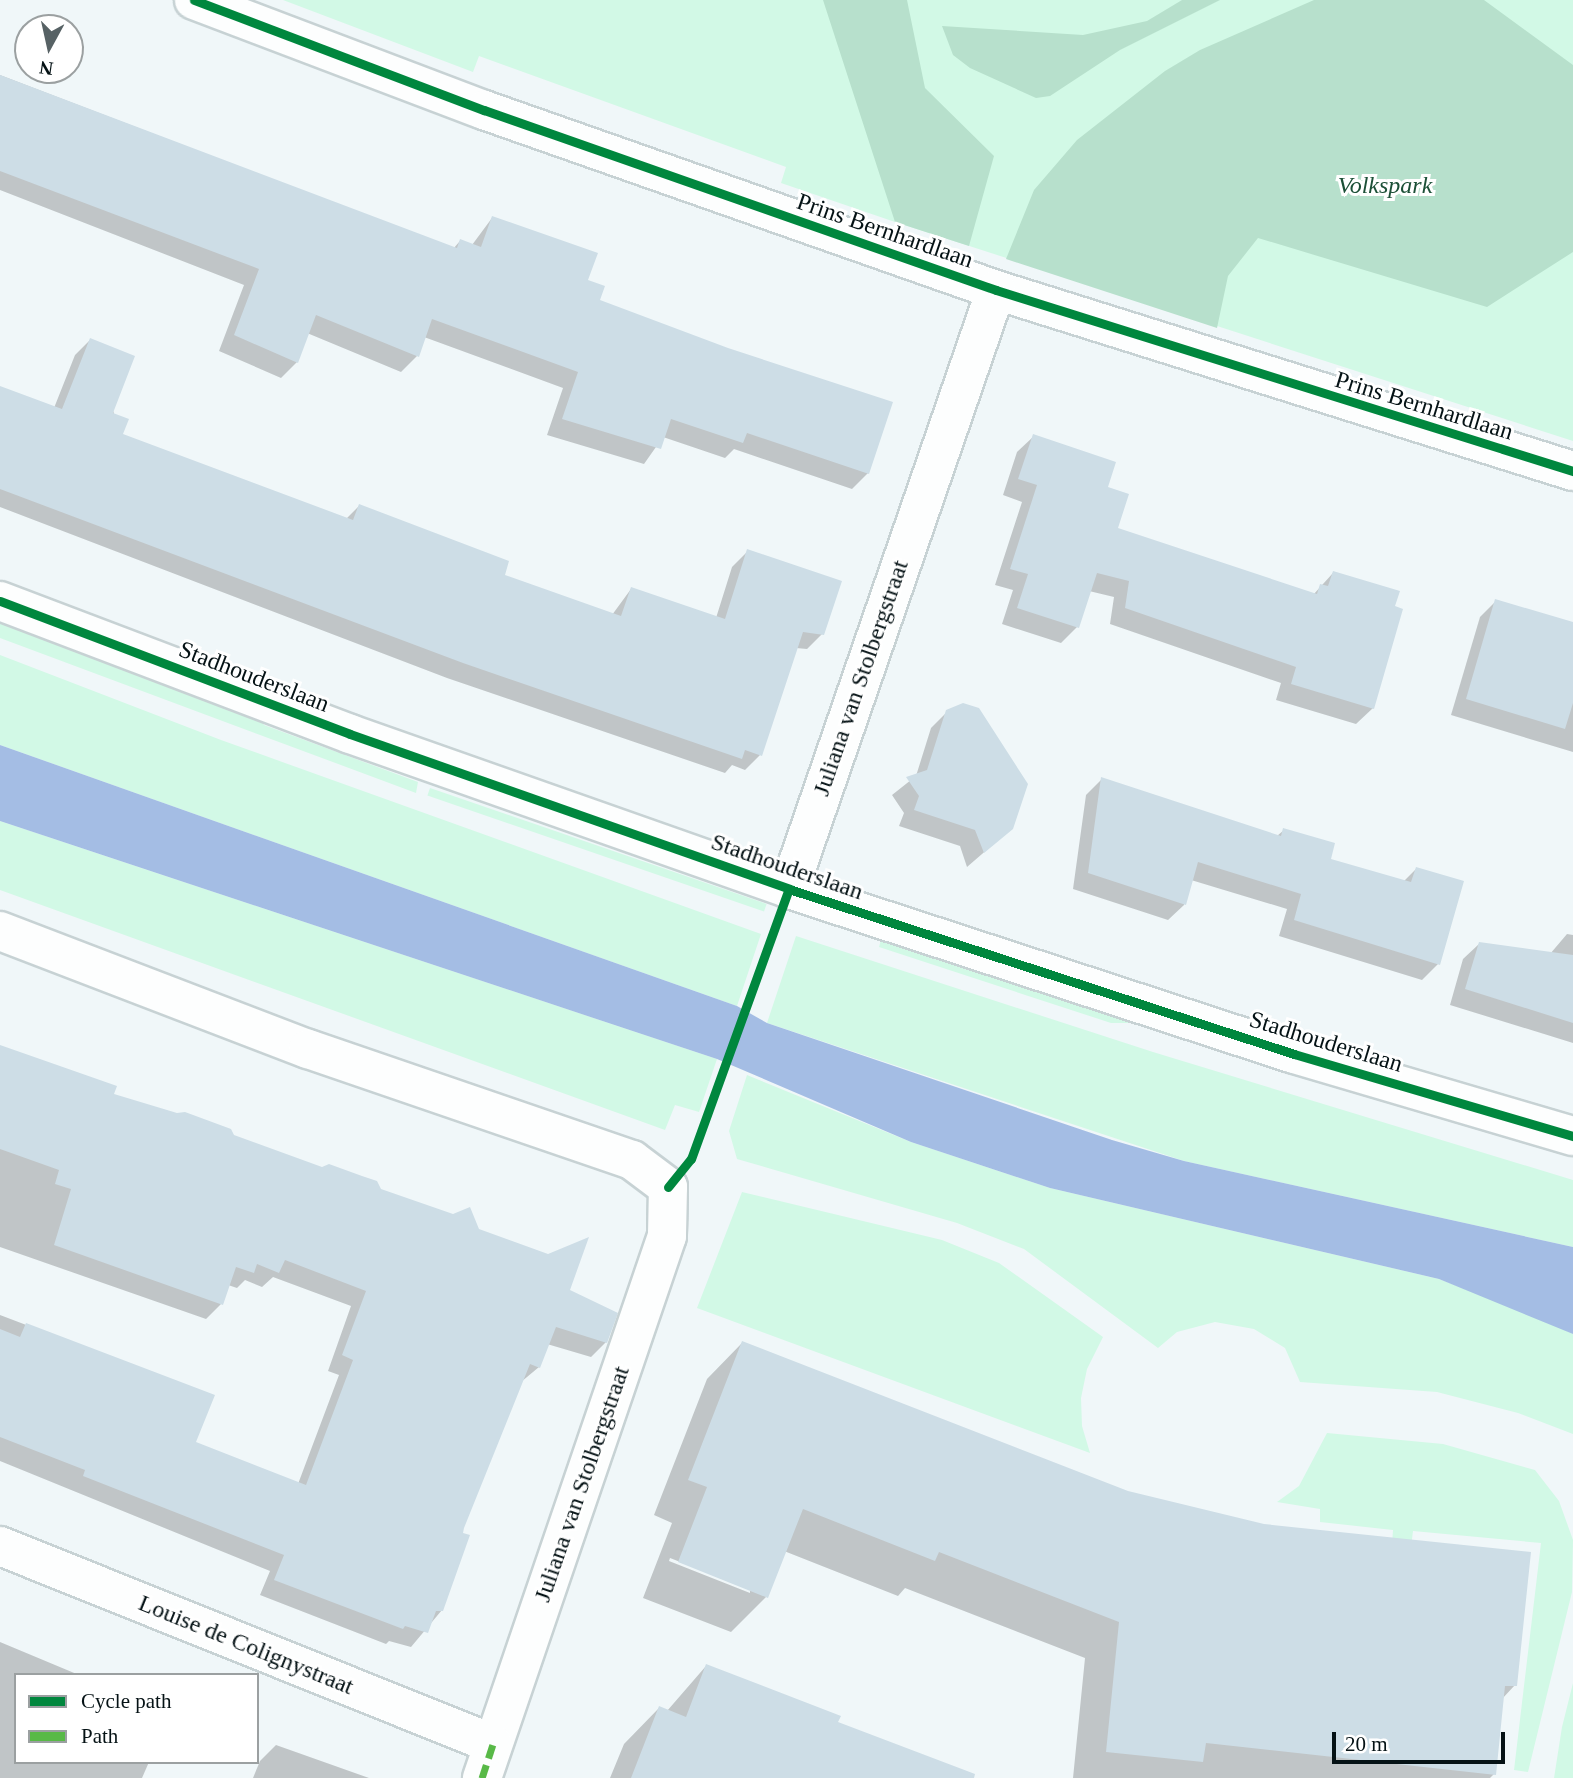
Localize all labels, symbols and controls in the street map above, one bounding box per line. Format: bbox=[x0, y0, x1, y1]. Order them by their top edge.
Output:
north arrow bbox=[14, 14, 84, 84]
text: N bbox=[38, 57, 55, 80]
park label: Volkspark bbox=[1338, 172, 1432, 200]
street label: Prins Bernhardlaan bbox=[793, 187, 977, 275]
street label: Prins Bernhardlaan bbox=[1332, 365, 1516, 447]
street label: Juliana van Stolbergstraat bbox=[807, 556, 915, 800]
street label: Stadhouderslaan bbox=[175, 635, 333, 719]
street label: Stadhouderslaan bbox=[707, 828, 867, 906]
street label: Stadhouderslaan bbox=[1246, 1005, 1406, 1079]
street label: Juliana van Stolbergstraat bbox=[528, 1362, 636, 1606]
street label: Louise de Colignystraat bbox=[134, 1589, 358, 1701]
legend bbox=[14, 1673, 259, 1764]
text: Cycle path bbox=[81, 1689, 171, 1713]
scale bar bbox=[1335, 1718, 1508, 1762]
text: Path bbox=[81, 1724, 118, 1748]
text: 20 m bbox=[1345, 1732, 1388, 1756]

